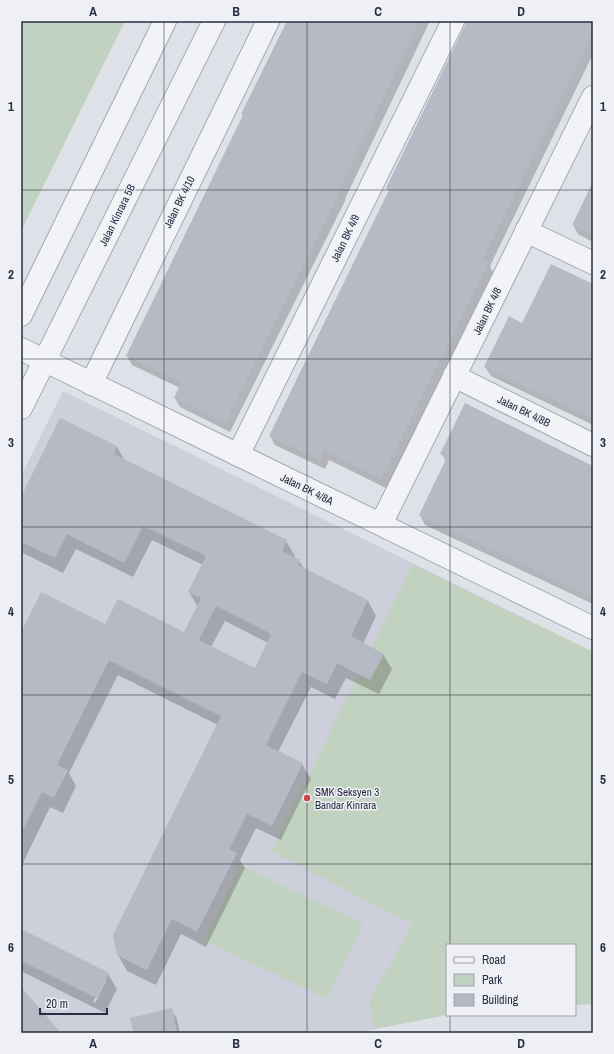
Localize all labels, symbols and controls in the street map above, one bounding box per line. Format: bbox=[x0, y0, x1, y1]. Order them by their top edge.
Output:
text: A bbox=[89, 3, 97, 20]
text: B bbox=[232, 3, 240, 20]
text: C bbox=[374, 3, 382, 20]
text: D bbox=[517, 3, 525, 20]
text: 1 bbox=[8, 98, 14, 115]
text: 1 bbox=[600, 98, 606, 115]
street label: Jalan BK 4/10 bbox=[160, 174, 198, 230]
street label: Jalan Kinrara 5B bbox=[96, 182, 138, 248]
street label: Jalan BK 4/9 bbox=[327, 212, 363, 264]
text: 2 bbox=[8, 266, 14, 283]
text: 2 bbox=[600, 266, 606, 283]
street label: Jalan BK 4/8 bbox=[469, 285, 505, 337]
street label: Jalan BK 4/8B bbox=[495, 392, 553, 430]
text: 3 bbox=[8, 434, 14, 451]
text: 3 bbox=[600, 434, 606, 451]
street label: Jalan BK 4/8A bbox=[278, 470, 337, 508]
text: 4 bbox=[8, 603, 14, 620]
text: 4 bbox=[600, 603, 606, 620]
text: 5 bbox=[8, 771, 14, 788]
text: 5 bbox=[600, 771, 606, 788]
place label: SMK Seksyen 3 Bandar Kinrara bbox=[315, 785, 379, 812]
marker: SMK Seksyen 3 Bandar Kinrara bbox=[302, 793, 312, 803]
text: 6 bbox=[8, 939, 14, 956]
text: 6 bbox=[600, 939, 606, 956]
legend bbox=[446, 944, 576, 1016]
text: Road bbox=[482, 952, 506, 968]
text: Park bbox=[482, 972, 502, 988]
scale bar bbox=[40, 990, 107, 1016]
text: Building bbox=[482, 992, 519, 1008]
text: 20 m bbox=[46, 996, 68, 1012]
text: A bbox=[89, 1035, 97, 1052]
text: B bbox=[232, 1035, 240, 1052]
text: C bbox=[374, 1035, 382, 1052]
text: D bbox=[517, 1035, 525, 1052]

